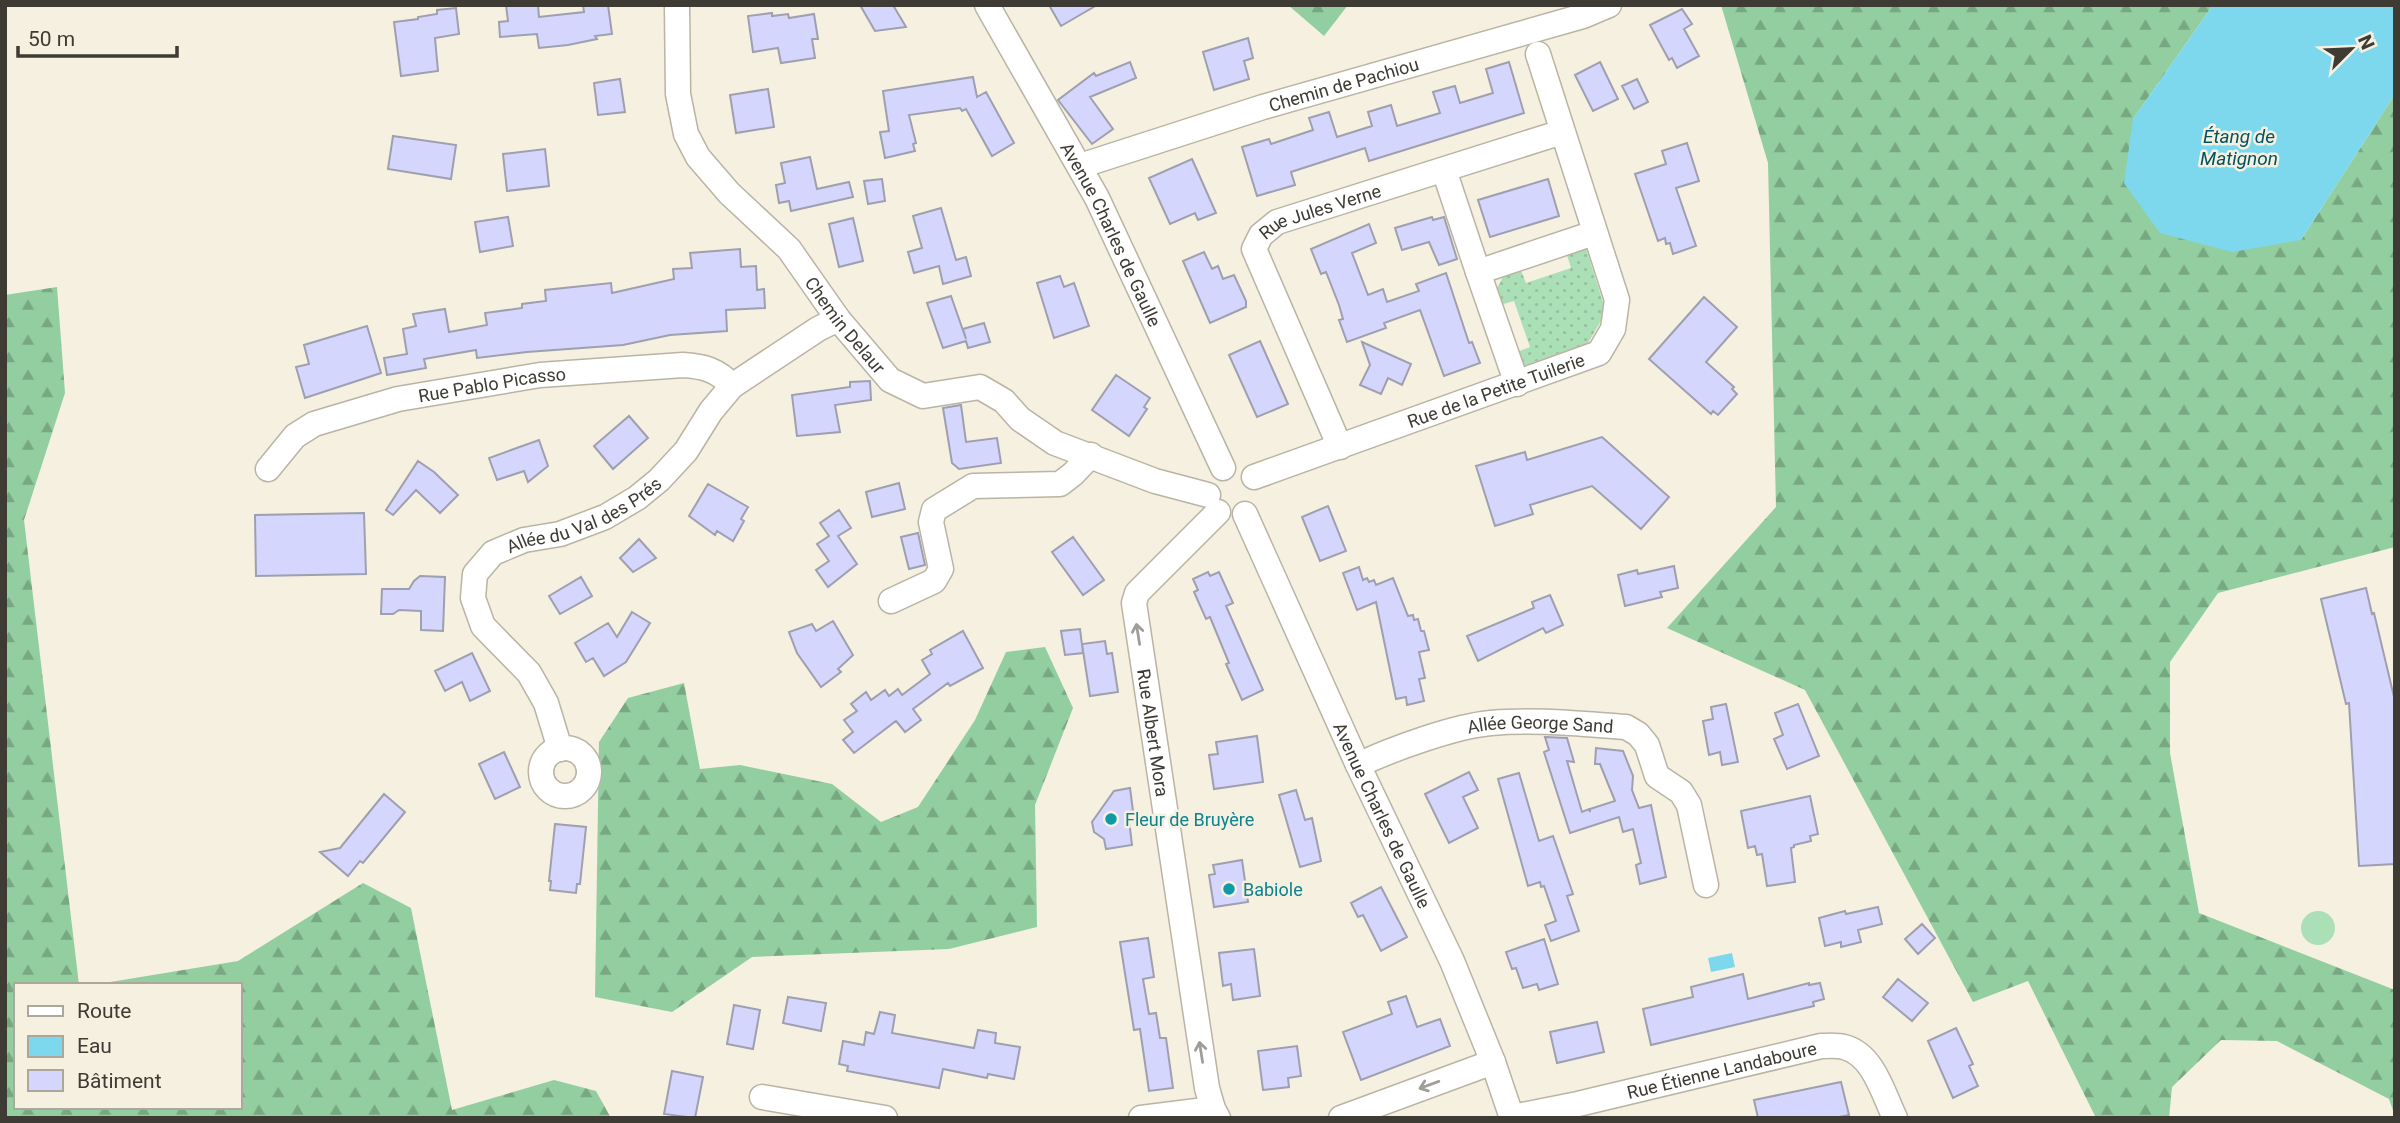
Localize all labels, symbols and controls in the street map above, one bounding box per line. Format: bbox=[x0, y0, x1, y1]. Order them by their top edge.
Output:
scale bar bbox=[18, 14, 177, 58]
north arrow bbox=[2316, 14, 2386, 84]
text: 50 m bbox=[28, 27, 75, 51]
text: N bbox=[2353, 31, 2379, 53]
street label: Chemin de Pachiou bbox=[1266, 53, 1421, 115]
water label: Étang de Matignon bbox=[2200, 125, 2278, 170]
street label: Avenue Charles de Gaulle bbox=[1057, 138, 1166, 330]
street label: Rue Jules Verne bbox=[1254, 179, 1383, 243]
street label: Chemin Delaur bbox=[801, 272, 890, 378]
street label: Rue de la Petite Tuilerie bbox=[1404, 349, 1587, 432]
street label: Rue Pablo Picasso bbox=[417, 363, 566, 406]
street label: Allée du Val des Prés bbox=[503, 472, 665, 557]
one-way arrow bbox=[1131, 623, 1144, 645]
street label: Rue Albert Mora bbox=[1133, 667, 1174, 798]
street label: Allée George Sand bbox=[1465, 711, 1614, 737]
street label: Avenue Charles de Gaulle bbox=[1330, 719, 1435, 911]
place label: Fleur de Bruyère bbox=[1125, 809, 1254, 830]
marker: Fleur de Bruyère bbox=[1103, 811, 1119, 827]
place label: Babiole bbox=[1243, 879, 1303, 900]
marker: Babiole bbox=[1221, 881, 1237, 897]
legend bbox=[14, 983, 242, 1109]
text: Route bbox=[77, 999, 132, 1023]
text: Eau bbox=[77, 1034, 112, 1058]
street label: Rue Étienne Landaboure bbox=[1625, 1037, 1819, 1102]
one-way arrow bbox=[1195, 1041, 1208, 1064]
text: Bâtiment bbox=[77, 1069, 162, 1093]
one-way arrow bbox=[1419, 1080, 1441, 1092]

